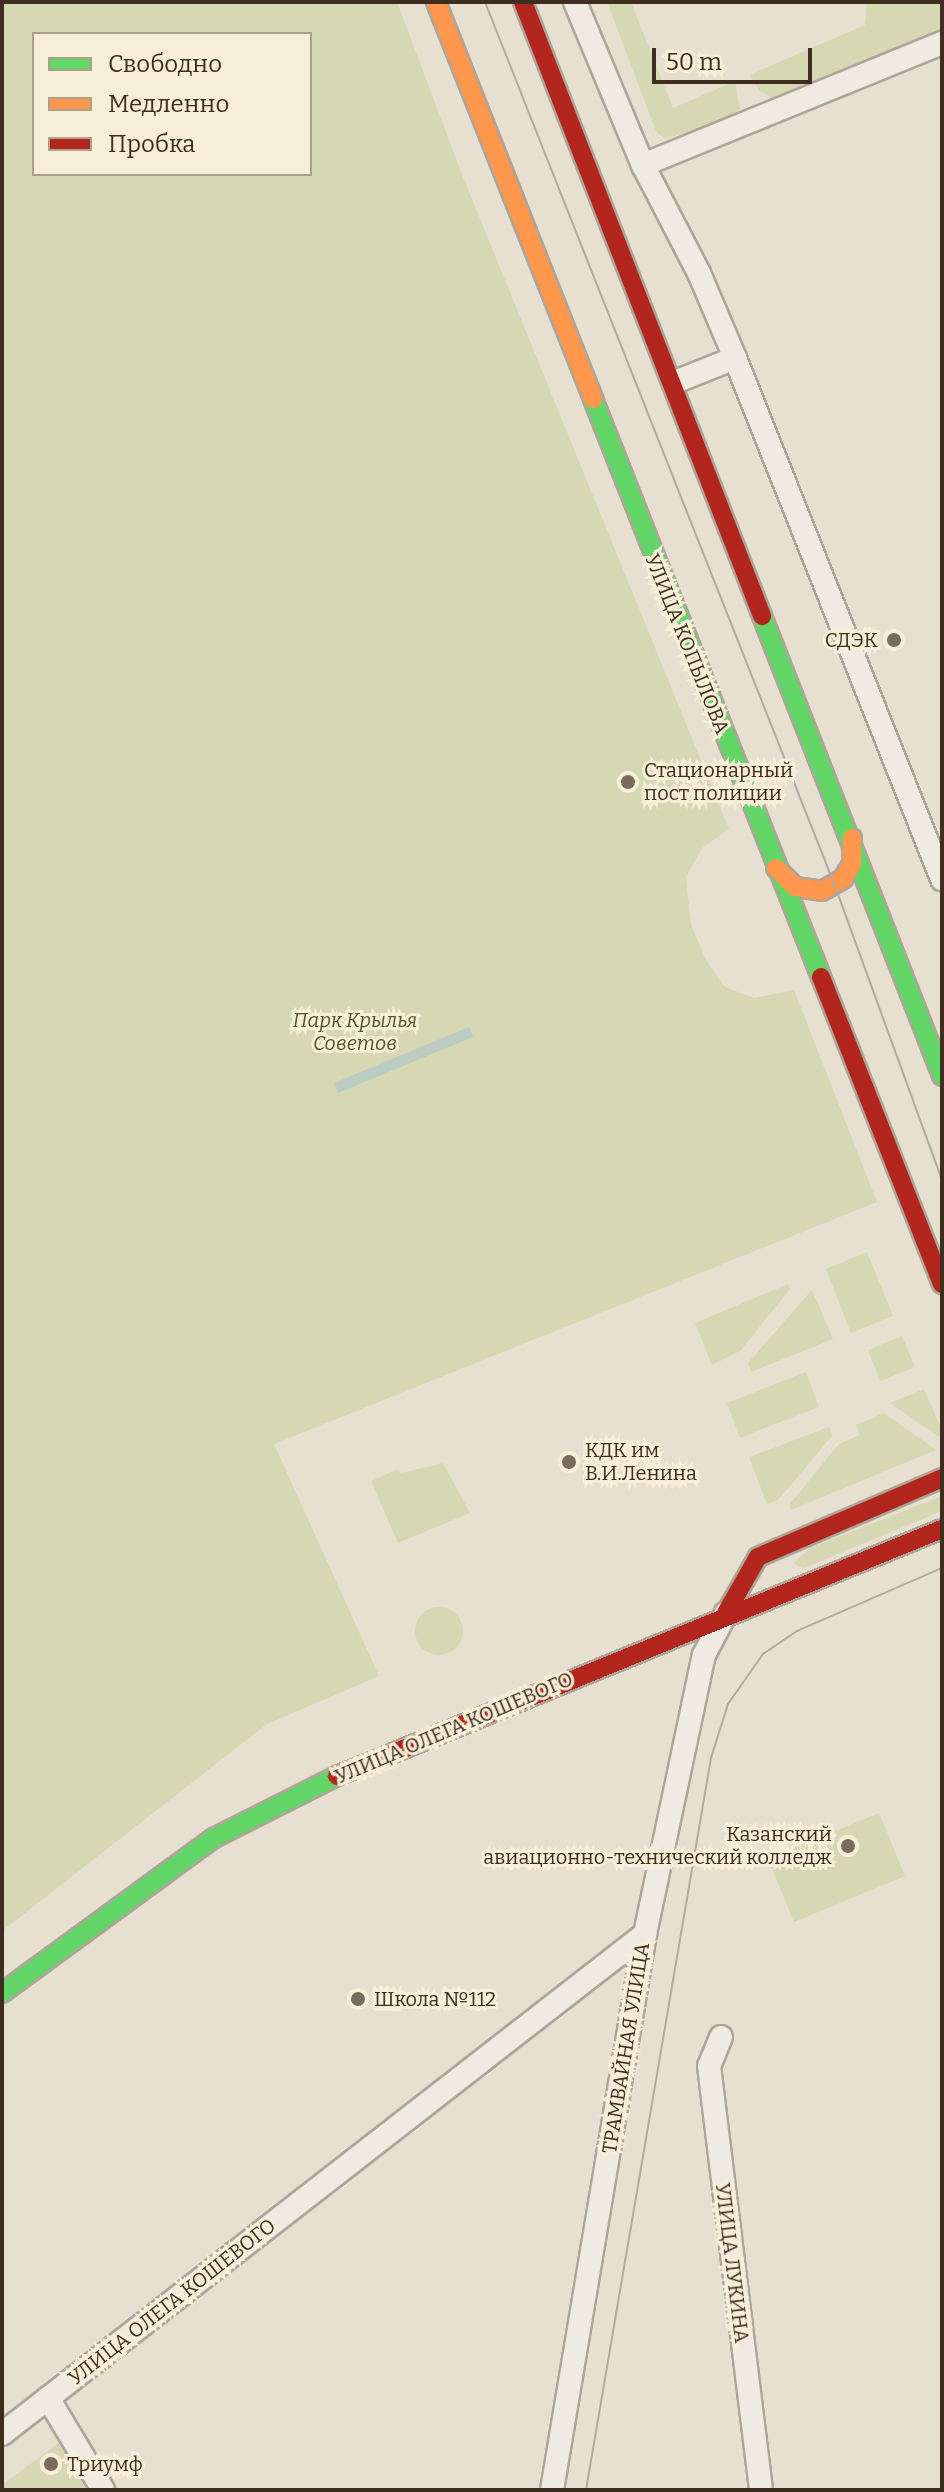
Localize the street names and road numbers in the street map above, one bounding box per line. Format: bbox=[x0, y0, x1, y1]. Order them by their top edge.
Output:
street label: УЛИЦА КОПЫЛОВА bbox=[640, 550, 734, 738]
street label: УЛИЦА ОЛЕГА КОШЕВОГО bbox=[331, 1667, 577, 1789]
street label: ТРАМВАЙНАЯ УЛИЦА bbox=[597, 1941, 655, 2155]
street label: УЛИЦА ЛУКИНА bbox=[710, 2181, 754, 2345]
street label: УЛИЦА ОЛЕГА КОШЕВОГО bbox=[64, 2214, 280, 2390]

